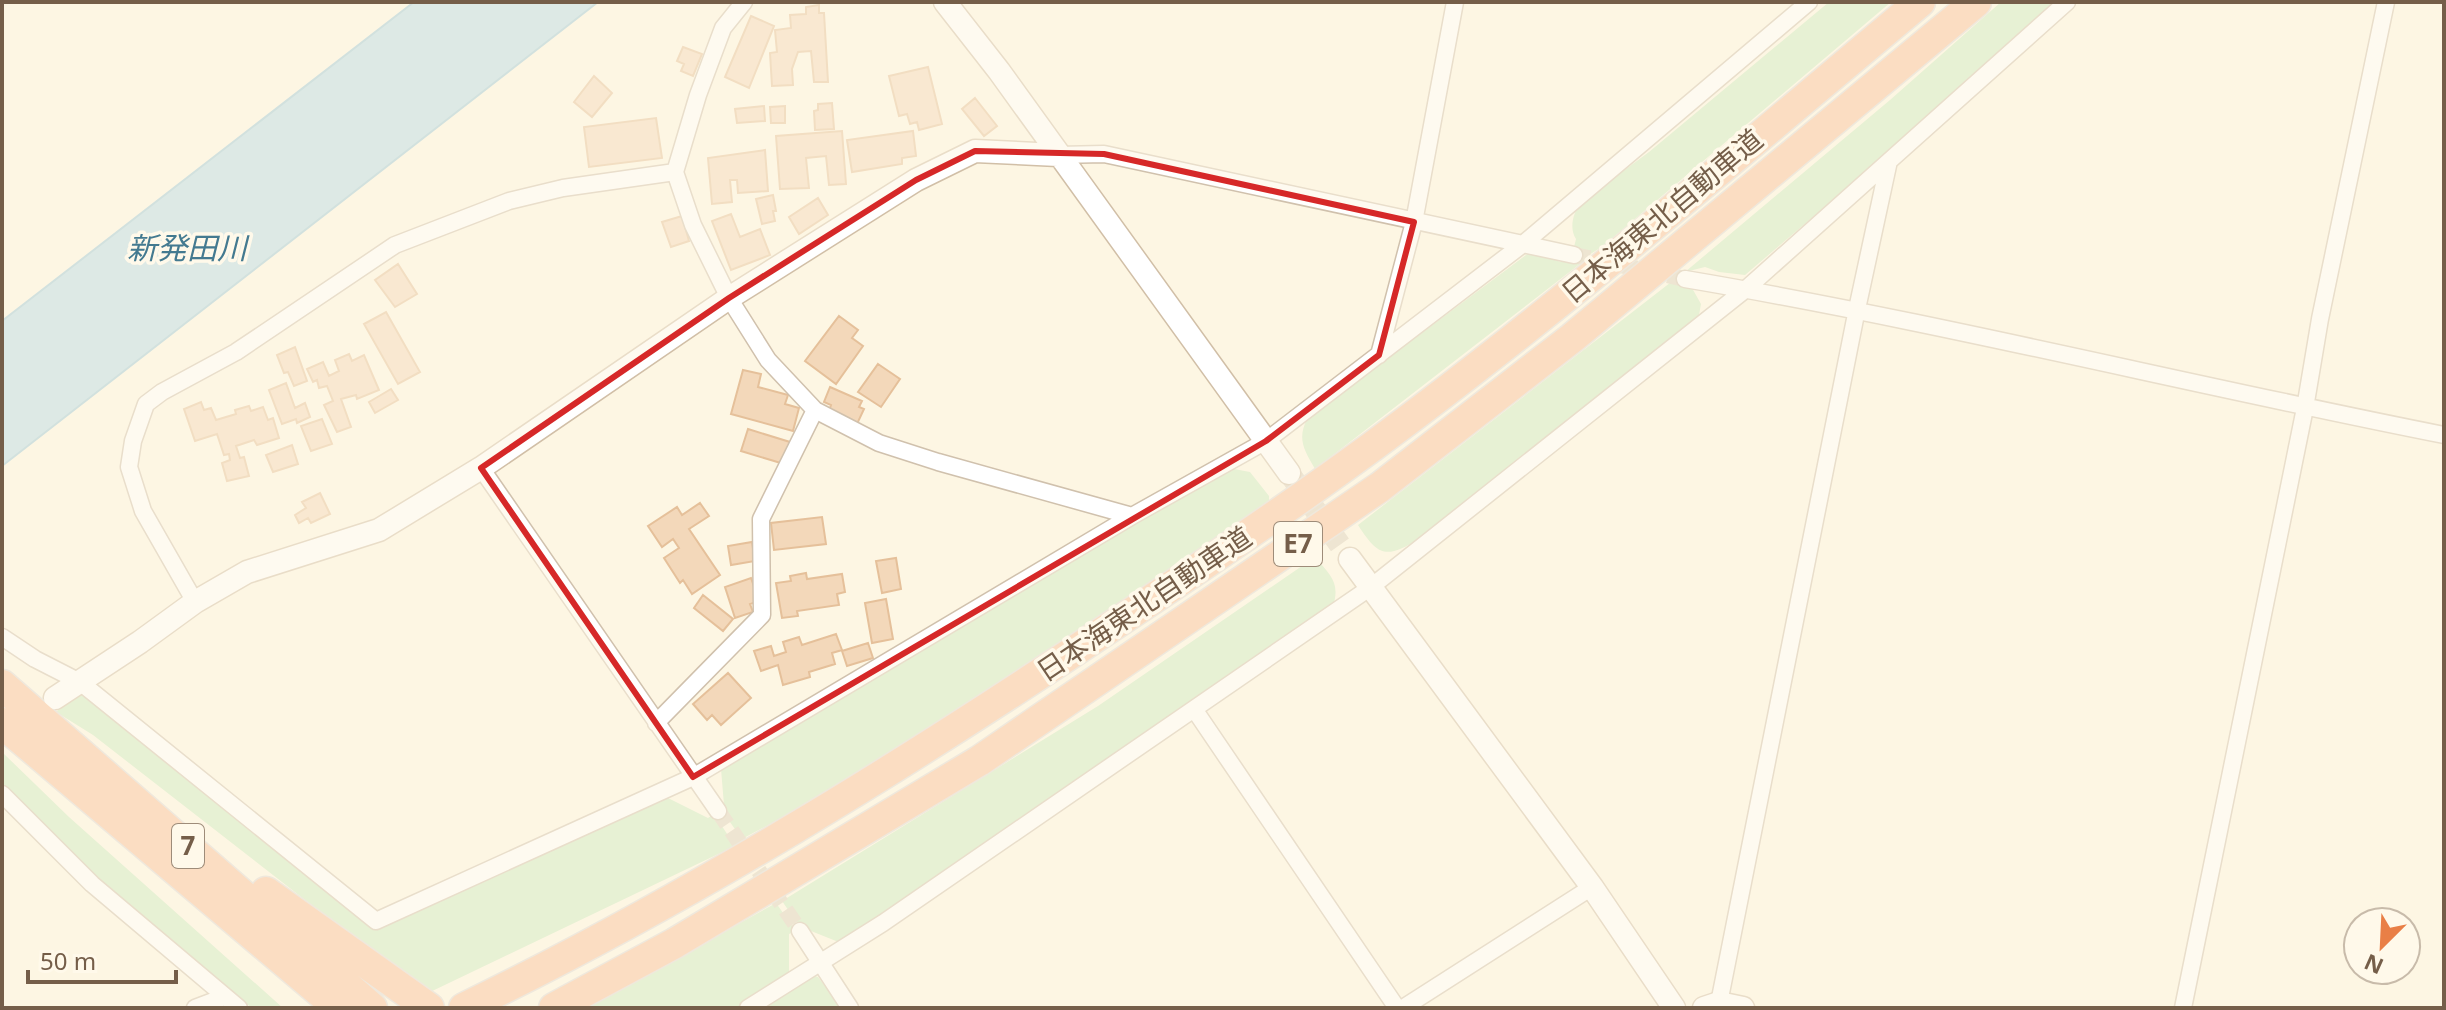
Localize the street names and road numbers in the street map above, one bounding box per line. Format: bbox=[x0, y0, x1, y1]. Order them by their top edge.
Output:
street label: 日本海東北自動車道 bbox=[1553, 120, 1770, 311]
street label: 日本海東北自動車道 bbox=[1028, 517, 1259, 689]
road number: E7 bbox=[1274, 522, 1322, 566]
road number: 7 bbox=[172, 824, 204, 868]

